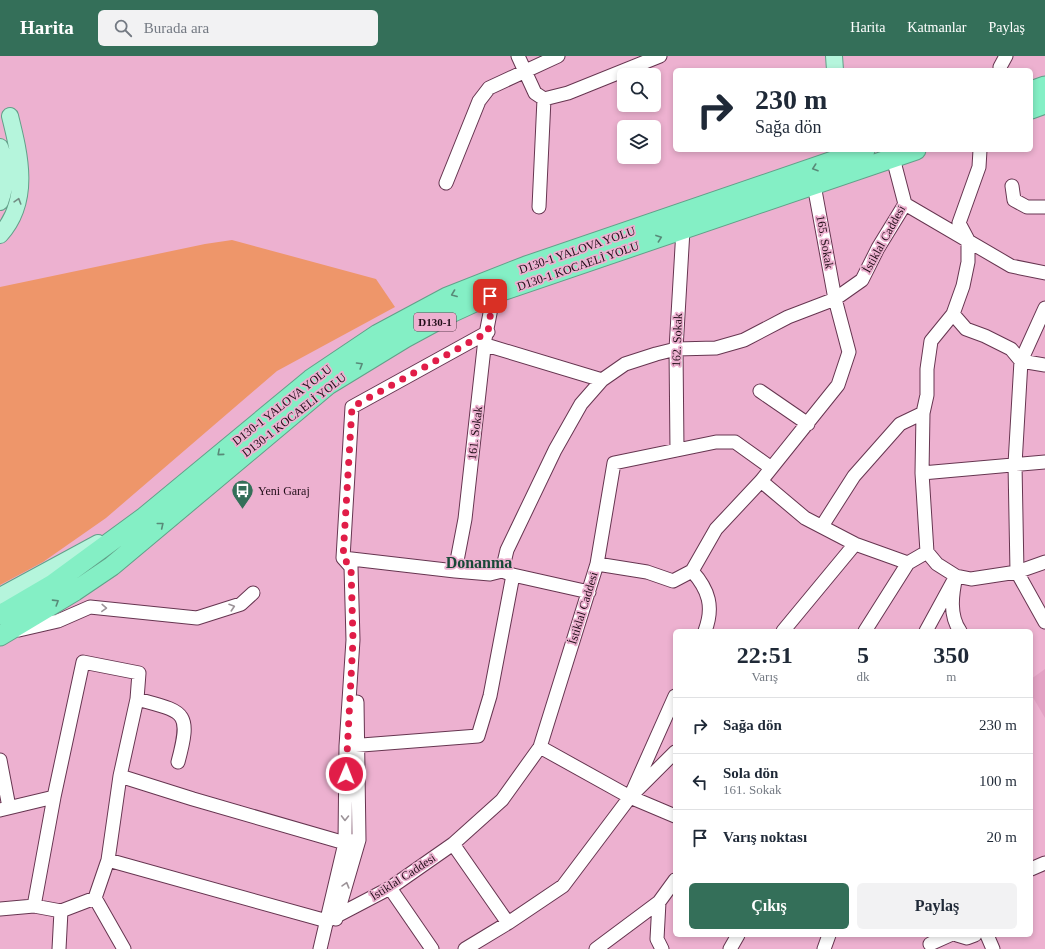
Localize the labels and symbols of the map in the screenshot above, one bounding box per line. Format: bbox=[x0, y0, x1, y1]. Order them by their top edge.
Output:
one-way arrow bbox=[811, 163, 818, 171]
one-way arrow bbox=[13, 197, 22, 204]
street label: İstiklal Caddesi bbox=[860, 202, 909, 275]
street label: 165. Sokak bbox=[813, 214, 837, 270]
street label: D130-1 YALOVA YOLU bbox=[517, 223, 637, 277]
one-way arrow bbox=[655, 235, 662, 243]
street label: D130-1 KOCAELİ YOLU bbox=[515, 238, 641, 293]
pin bbox=[473, 279, 507, 313]
one-way arrow bbox=[451, 290, 458, 298]
road number: D130-1 bbox=[414, 313, 456, 331]
street label: 162. Sokak bbox=[669, 313, 685, 367]
street label: D130-1 YALOVA YOLU bbox=[230, 362, 335, 448]
one-way arrow bbox=[356, 362, 363, 369]
street label: D130-1 KOCAELİ YOLU bbox=[239, 370, 349, 460]
street label: 161. Sokak bbox=[465, 405, 485, 461]
one-way arrow bbox=[218, 449, 225, 456]
bus stop icon: Yeni Garaj bbox=[230, 478, 256, 511]
place label: Yeni Garaj bbox=[258, 484, 310, 498]
one-way arrow bbox=[156, 523, 163, 530]
district label: Donanma bbox=[446, 554, 512, 571]
street label: İstiklal Caddesi bbox=[565, 569, 601, 646]
one-way arrow bbox=[52, 600, 59, 607]
one-way arrow bbox=[101, 603, 107, 612]
one-way arrow bbox=[228, 604, 235, 612]
position arrow bbox=[325, 753, 367, 795]
one-way arrow bbox=[341, 815, 349, 821]
street label: İstiklal Caddesi bbox=[368, 850, 439, 903]
one-way arrow bbox=[341, 882, 350, 889]

